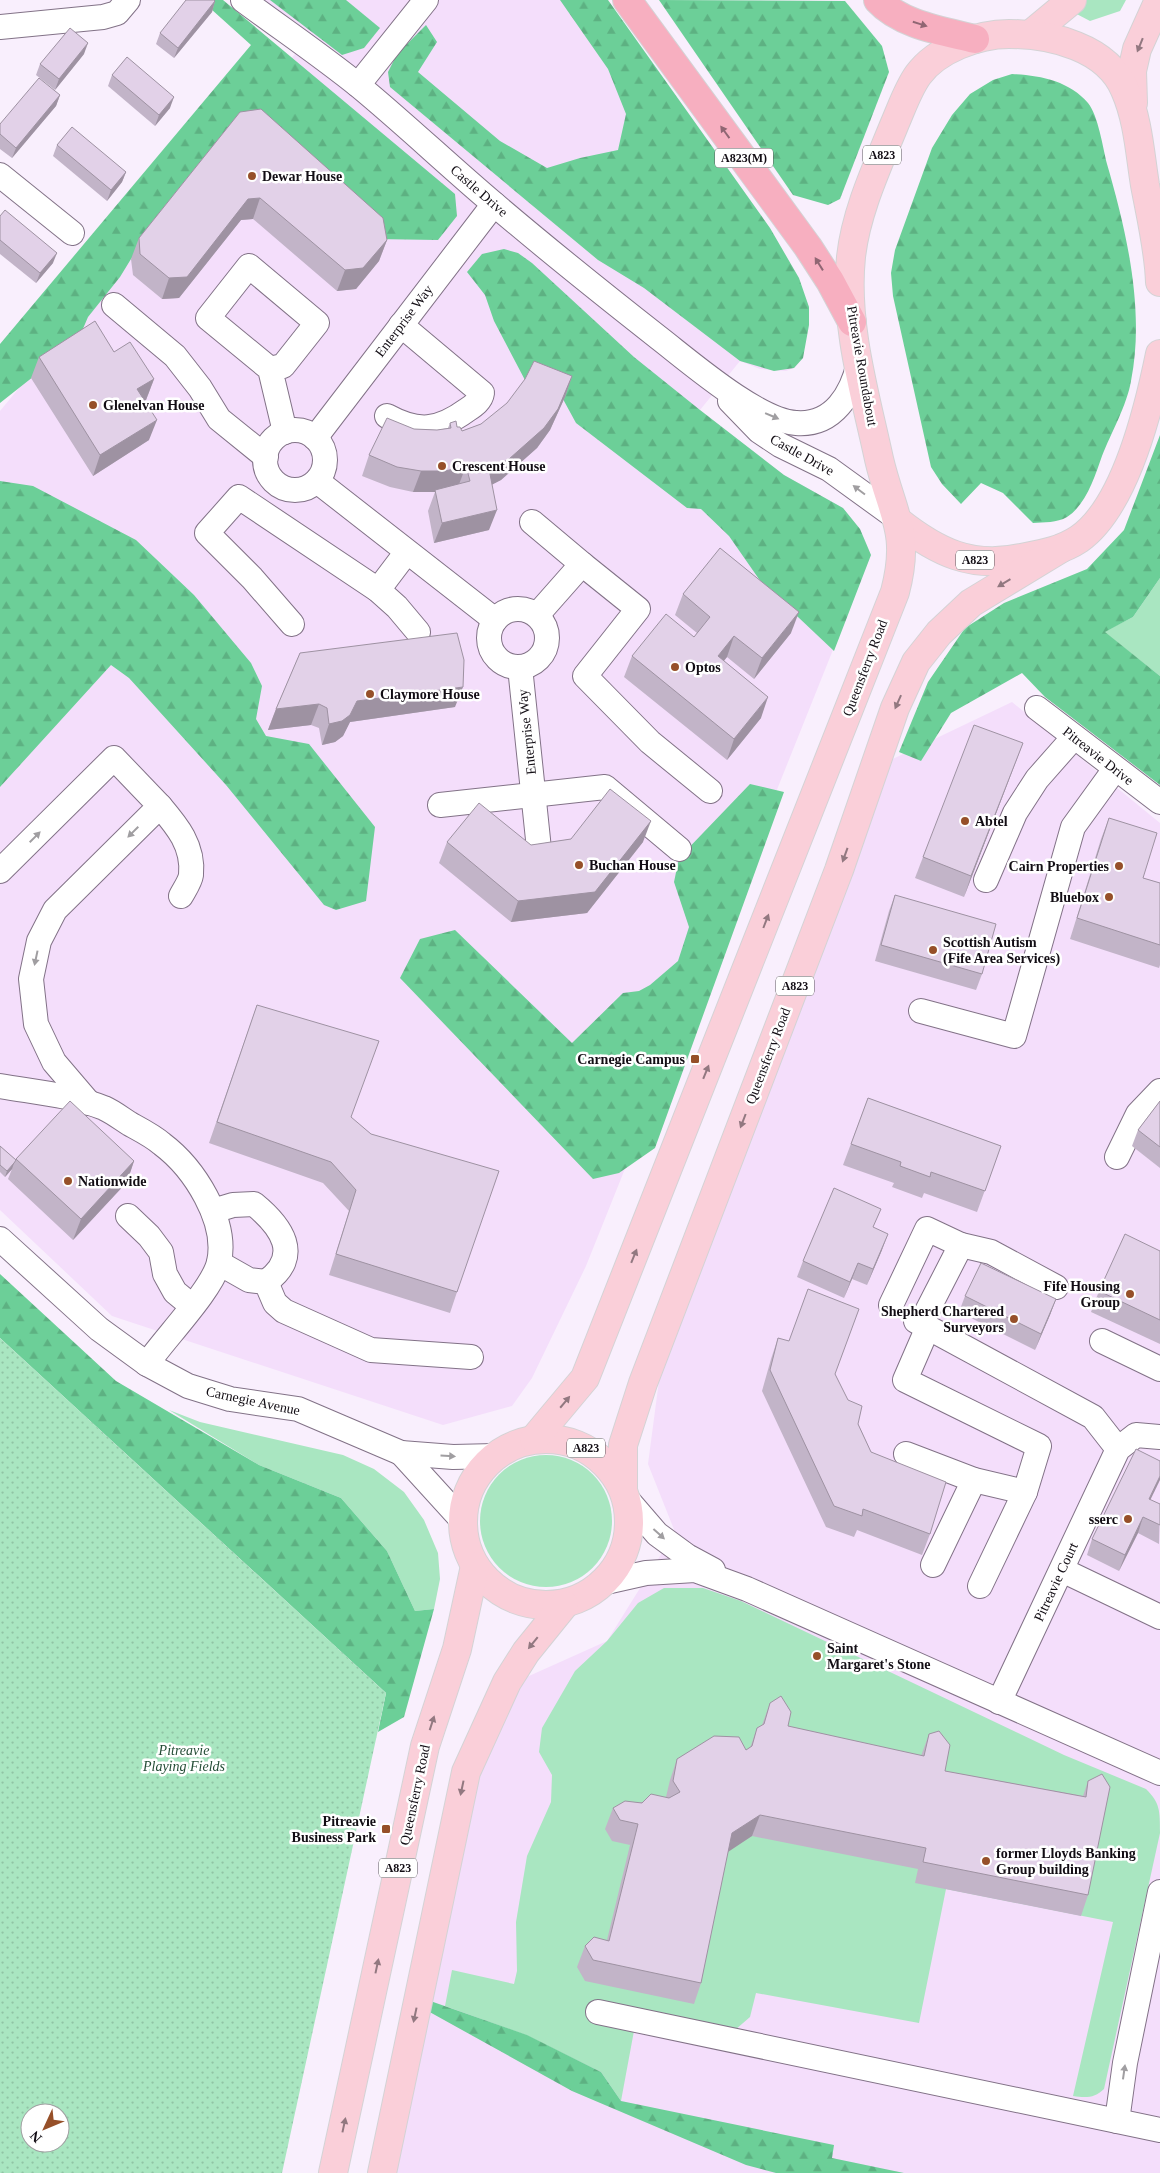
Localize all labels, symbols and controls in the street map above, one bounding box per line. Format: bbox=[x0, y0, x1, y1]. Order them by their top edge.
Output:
one-way arrow bbox=[912, 20, 927, 28]
one-way arrow bbox=[1135, 38, 1143, 52]
one-way arrow bbox=[719, 126, 730, 139]
road number: A823 bbox=[863, 146, 901, 164]
road number: A823(M) bbox=[715, 148, 773, 168]
street label: Castle Drive bbox=[448, 162, 510, 220]
place label: Dewar House bbox=[262, 169, 342, 184]
marker: Dewar House bbox=[246, 170, 258, 182]
one-way arrow bbox=[815, 257, 824, 270]
street label: Enterprise Way bbox=[372, 282, 436, 360]
street label: Pitreavie Roundabout bbox=[844, 305, 880, 427]
place label: Glenelvan House bbox=[103, 398, 205, 413]
marker: Glenelvan House bbox=[87, 399, 99, 411]
one-way arrow bbox=[765, 412, 779, 420]
street label: Castle Drive bbox=[768, 431, 836, 479]
place label: Crescent House bbox=[452, 459, 545, 474]
marker: Crescent House bbox=[436, 460, 448, 472]
one-way arrow bbox=[852, 485, 866, 495]
road number: A823 bbox=[956, 550, 994, 570]
one-way arrow bbox=[997, 579, 1010, 588]
street label: Queensferry Road bbox=[840, 618, 890, 718]
place label: Optos bbox=[685, 660, 721, 675]
marker: Optos bbox=[669, 661, 681, 673]
place label: Claymore House bbox=[380, 687, 480, 702]
marker: Claymore House bbox=[364, 688, 376, 700]
street label: Enterprise Way bbox=[515, 688, 539, 776]
one-way arrow bbox=[894, 695, 902, 709]
street label: Pitreavie Drive bbox=[1060, 724, 1136, 788]
place label: Abtel bbox=[975, 814, 1008, 829]
marker: Abtel bbox=[959, 815, 971, 827]
one-way arrow bbox=[127, 826, 139, 838]
one-way arrow bbox=[28, 831, 40, 843]
one-way arrow bbox=[841, 848, 849, 863]
place label: Buchan House bbox=[589, 858, 676, 873]
marker: Buchan House bbox=[573, 859, 585, 871]
place label: Cairn Properties bbox=[1009, 859, 1110, 874]
marker: Cairn Properties bbox=[1113, 860, 1125, 872]
place label: Bluebox bbox=[1050, 890, 1099, 905]
marker: Bluebox bbox=[1103, 891, 1115, 903]
one-way arrow bbox=[762, 913, 770, 928]
place label: Scottish Autism (Fife Area Services) bbox=[943, 935, 1060, 967]
marker: Scottish Autism (Fife Area Services) bbox=[927, 944, 939, 956]
one-way arrow bbox=[31, 950, 39, 966]
road number: A823 bbox=[776, 976, 814, 996]
street label: Queensferry Road bbox=[743, 1006, 793, 1106]
place label: Carnegie Campus bbox=[577, 1052, 686, 1067]
marker: Carnegie Campus bbox=[689, 1053, 701, 1065]
one-way arrow bbox=[703, 1065, 711, 1080]
one-way arrow bbox=[739, 1114, 747, 1129]
place label: Nationwide bbox=[78, 1174, 146, 1189]
marker: Nationwide bbox=[62, 1175, 74, 1187]
one-way arrow bbox=[630, 1249, 638, 1263]
place label: Fife Housing Group bbox=[1043, 1279, 1120, 1310]
marker: Fife Housing Group bbox=[1124, 1288, 1136, 1300]
place label: Shepherd Chartered Surveyors bbox=[881, 1304, 1005, 1335]
marker: Shepherd Chartered Surveyors bbox=[1008, 1313, 1020, 1325]
street label: Carnegie Avenue bbox=[205, 1384, 301, 1418]
one-way arrow bbox=[560, 1396, 571, 1409]
road number: A823 bbox=[567, 1439, 605, 1458]
one-way arrow bbox=[440, 1453, 456, 1461]
place label: sserc bbox=[1089, 1512, 1118, 1527]
marker: sserc bbox=[1122, 1513, 1134, 1525]
one-way arrow bbox=[652, 1528, 664, 1540]
street label: Pitreavie Court bbox=[1031, 1540, 1081, 1624]
one-way arrow bbox=[528, 1636, 539, 1649]
place label: Saint Margaret's Stone bbox=[827, 1641, 931, 1672]
marker: Saint Margaret's Stone bbox=[811, 1650, 823, 1662]
one-way arrow bbox=[429, 1715, 436, 1730]
park label: Pitreavie Playing Fields bbox=[142, 1743, 226, 1774]
street label: Queensferry Road bbox=[397, 1743, 433, 1847]
one-way arrow bbox=[458, 1780, 466, 1796]
place label: Pitreavie Business Park bbox=[292, 1814, 376, 1845]
marker: Pitreavie Business Park bbox=[380, 1823, 392, 1835]
place label: former Lloyds Banking Group building bbox=[996, 1846, 1136, 1877]
marker: former Lloyds Banking Group building bbox=[980, 1855, 992, 1867]
road number: A823 bbox=[379, 1859, 417, 1878]
one-way arrow bbox=[374, 1958, 382, 1974]
one-way arrow bbox=[411, 2008, 419, 2023]
one-way arrow bbox=[1120, 2064, 1128, 2080]
north arrow bbox=[20, 2103, 70, 2153]
one-way arrow bbox=[340, 2117, 348, 2133]
text: N bbox=[27, 2128, 45, 2146]

